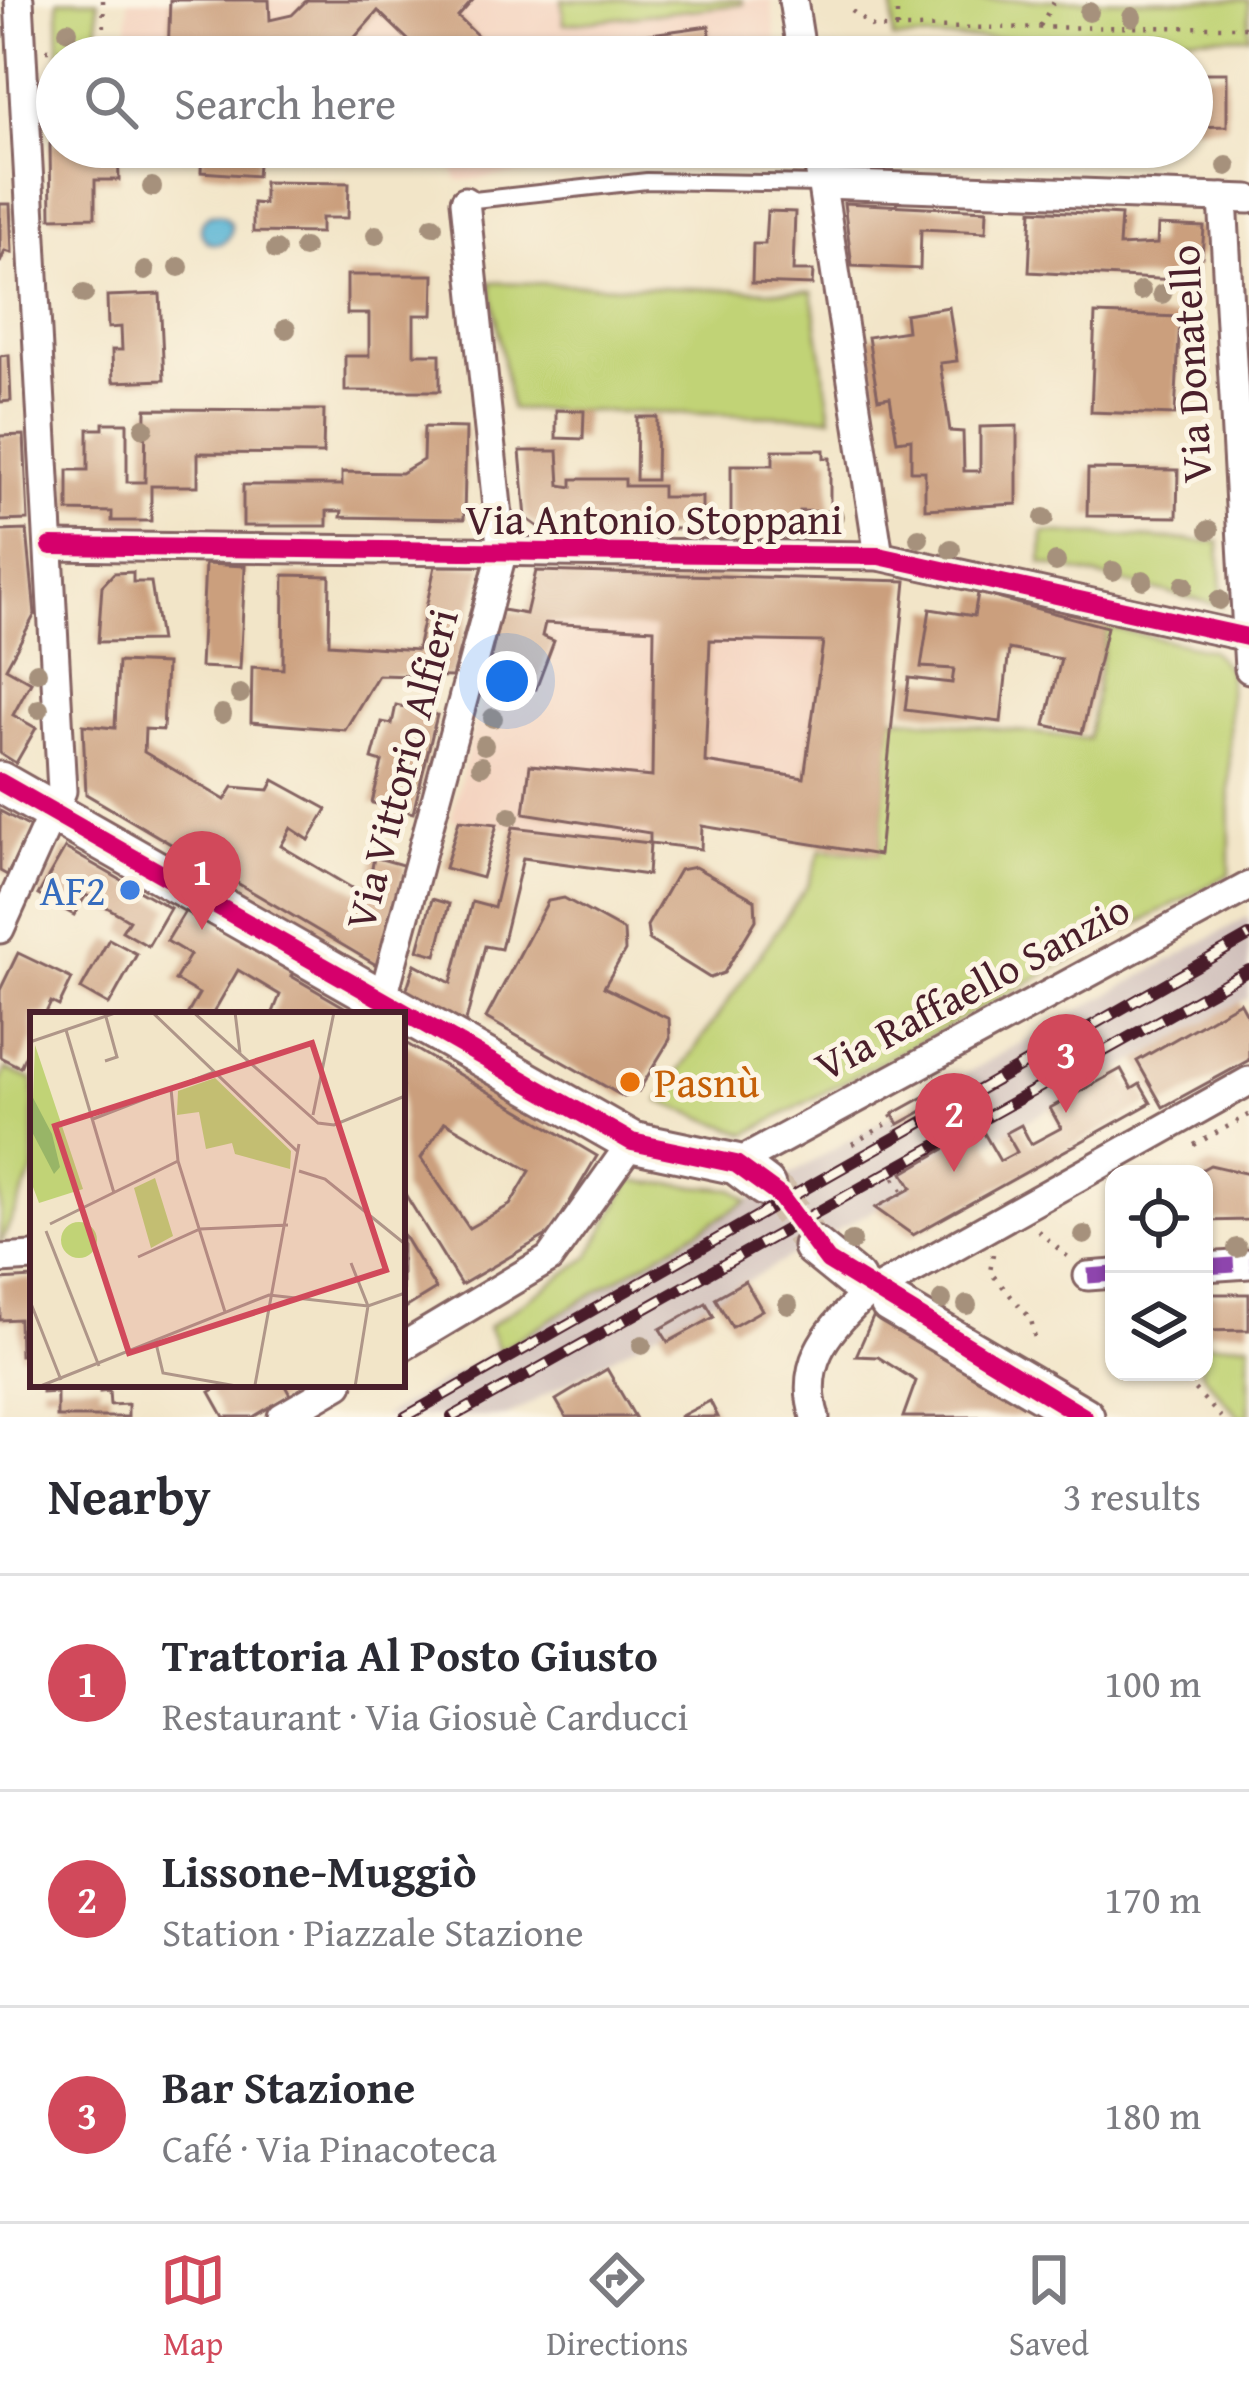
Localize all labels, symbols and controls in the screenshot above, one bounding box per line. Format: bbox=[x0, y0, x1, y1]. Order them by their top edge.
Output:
search box bbox=[36, 36, 1213, 168]
icon: search bbox=[78, 69, 144, 135]
text: Search here bbox=[174, 70, 396, 135]
street label: Via Donatello bbox=[1153, 243, 1226, 485]
street label: Via Antonio Stoppani bbox=[465, 488, 843, 549]
street label: Via Vittorio Alfieri bbox=[328, 602, 473, 936]
your location bbox=[477, 651, 537, 711]
pin: 1 bbox=[163, 831, 241, 930]
place label: AF2 bbox=[40, 859, 106, 920]
marker: AF2 bbox=[117, 877, 143, 903]
street label: Via Raffaello Sanzio bbox=[803, 878, 1140, 1095]
inset map bbox=[30, 1012, 405, 1387]
pin: 3 bbox=[1027, 1014, 1105, 1113]
place label: Pasnù bbox=[654, 1051, 760, 1112]
marker: Pasnù bbox=[617, 1069, 643, 1095]
pin: 2 bbox=[915, 1073, 993, 1172]
map controls bbox=[1105, 1165, 1213, 1381]
button: locate bbox=[1105, 1165, 1213, 1273]
button: layers bbox=[1105, 1273, 1213, 1381]
text: Nearby bbox=[48, 1458, 211, 1533]
text: 3 results bbox=[1063, 1467, 1201, 1524]
text: Trattoria Al Posto Giusto bbox=[162, 1622, 658, 1687]
text: 1 bbox=[77, 1654, 97, 1711]
text: 100 m bbox=[1104, 1654, 1201, 1711]
text: Restaurant · Via Giosuè Carducci bbox=[162, 1687, 689, 1744]
text: Lissone-Muggiò bbox=[162, 1838, 477, 1903]
text: 2 bbox=[77, 1870, 97, 1927]
text: 170 m bbox=[1104, 1870, 1201, 1927]
text: Station · Piazzale Stazione bbox=[162, 1903, 584, 1960]
text: Bar Stazione bbox=[162, 2054, 415, 2119]
text: 3 bbox=[77, 2086, 97, 2143]
text: 180 m bbox=[1104, 2086, 1201, 2143]
text: Café · Via Pinacoteca bbox=[162, 2119, 497, 2176]
tab: Map bbox=[160, 2247, 226, 2367]
tab: Directions bbox=[547, 2247, 688, 2367]
tab: Saved bbox=[1009, 2247, 1089, 2367]

